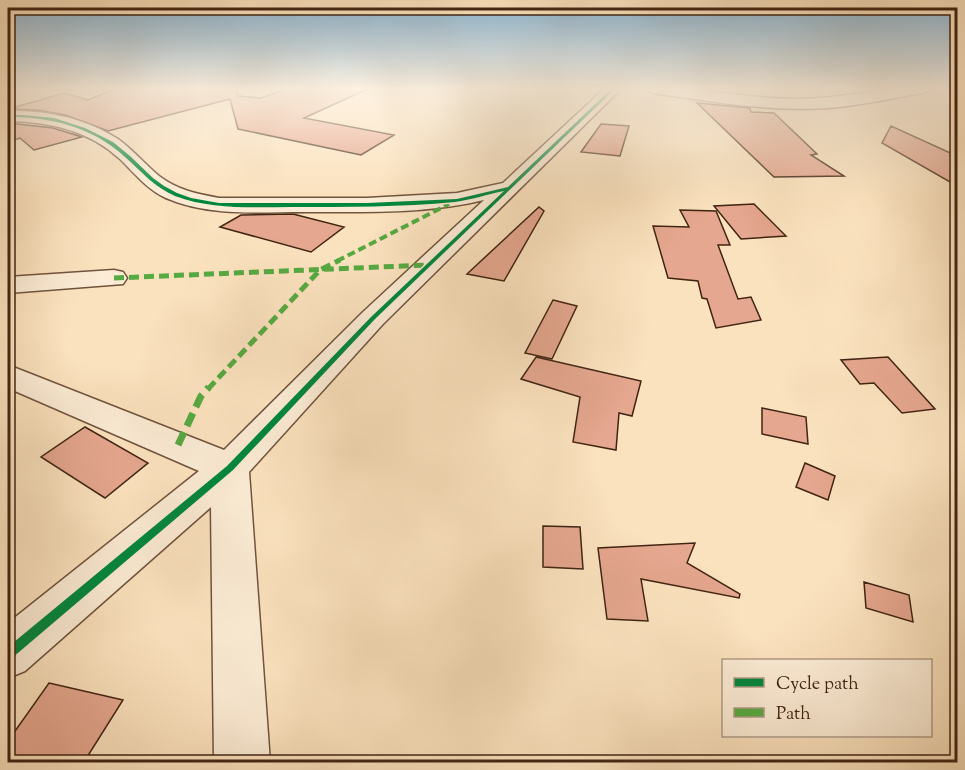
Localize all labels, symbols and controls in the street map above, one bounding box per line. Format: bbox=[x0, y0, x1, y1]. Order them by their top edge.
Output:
legend bbox=[722, 659, 932, 737]
text: Cycle path bbox=[776, 672, 859, 698]
text: Path bbox=[776, 702, 811, 728]

